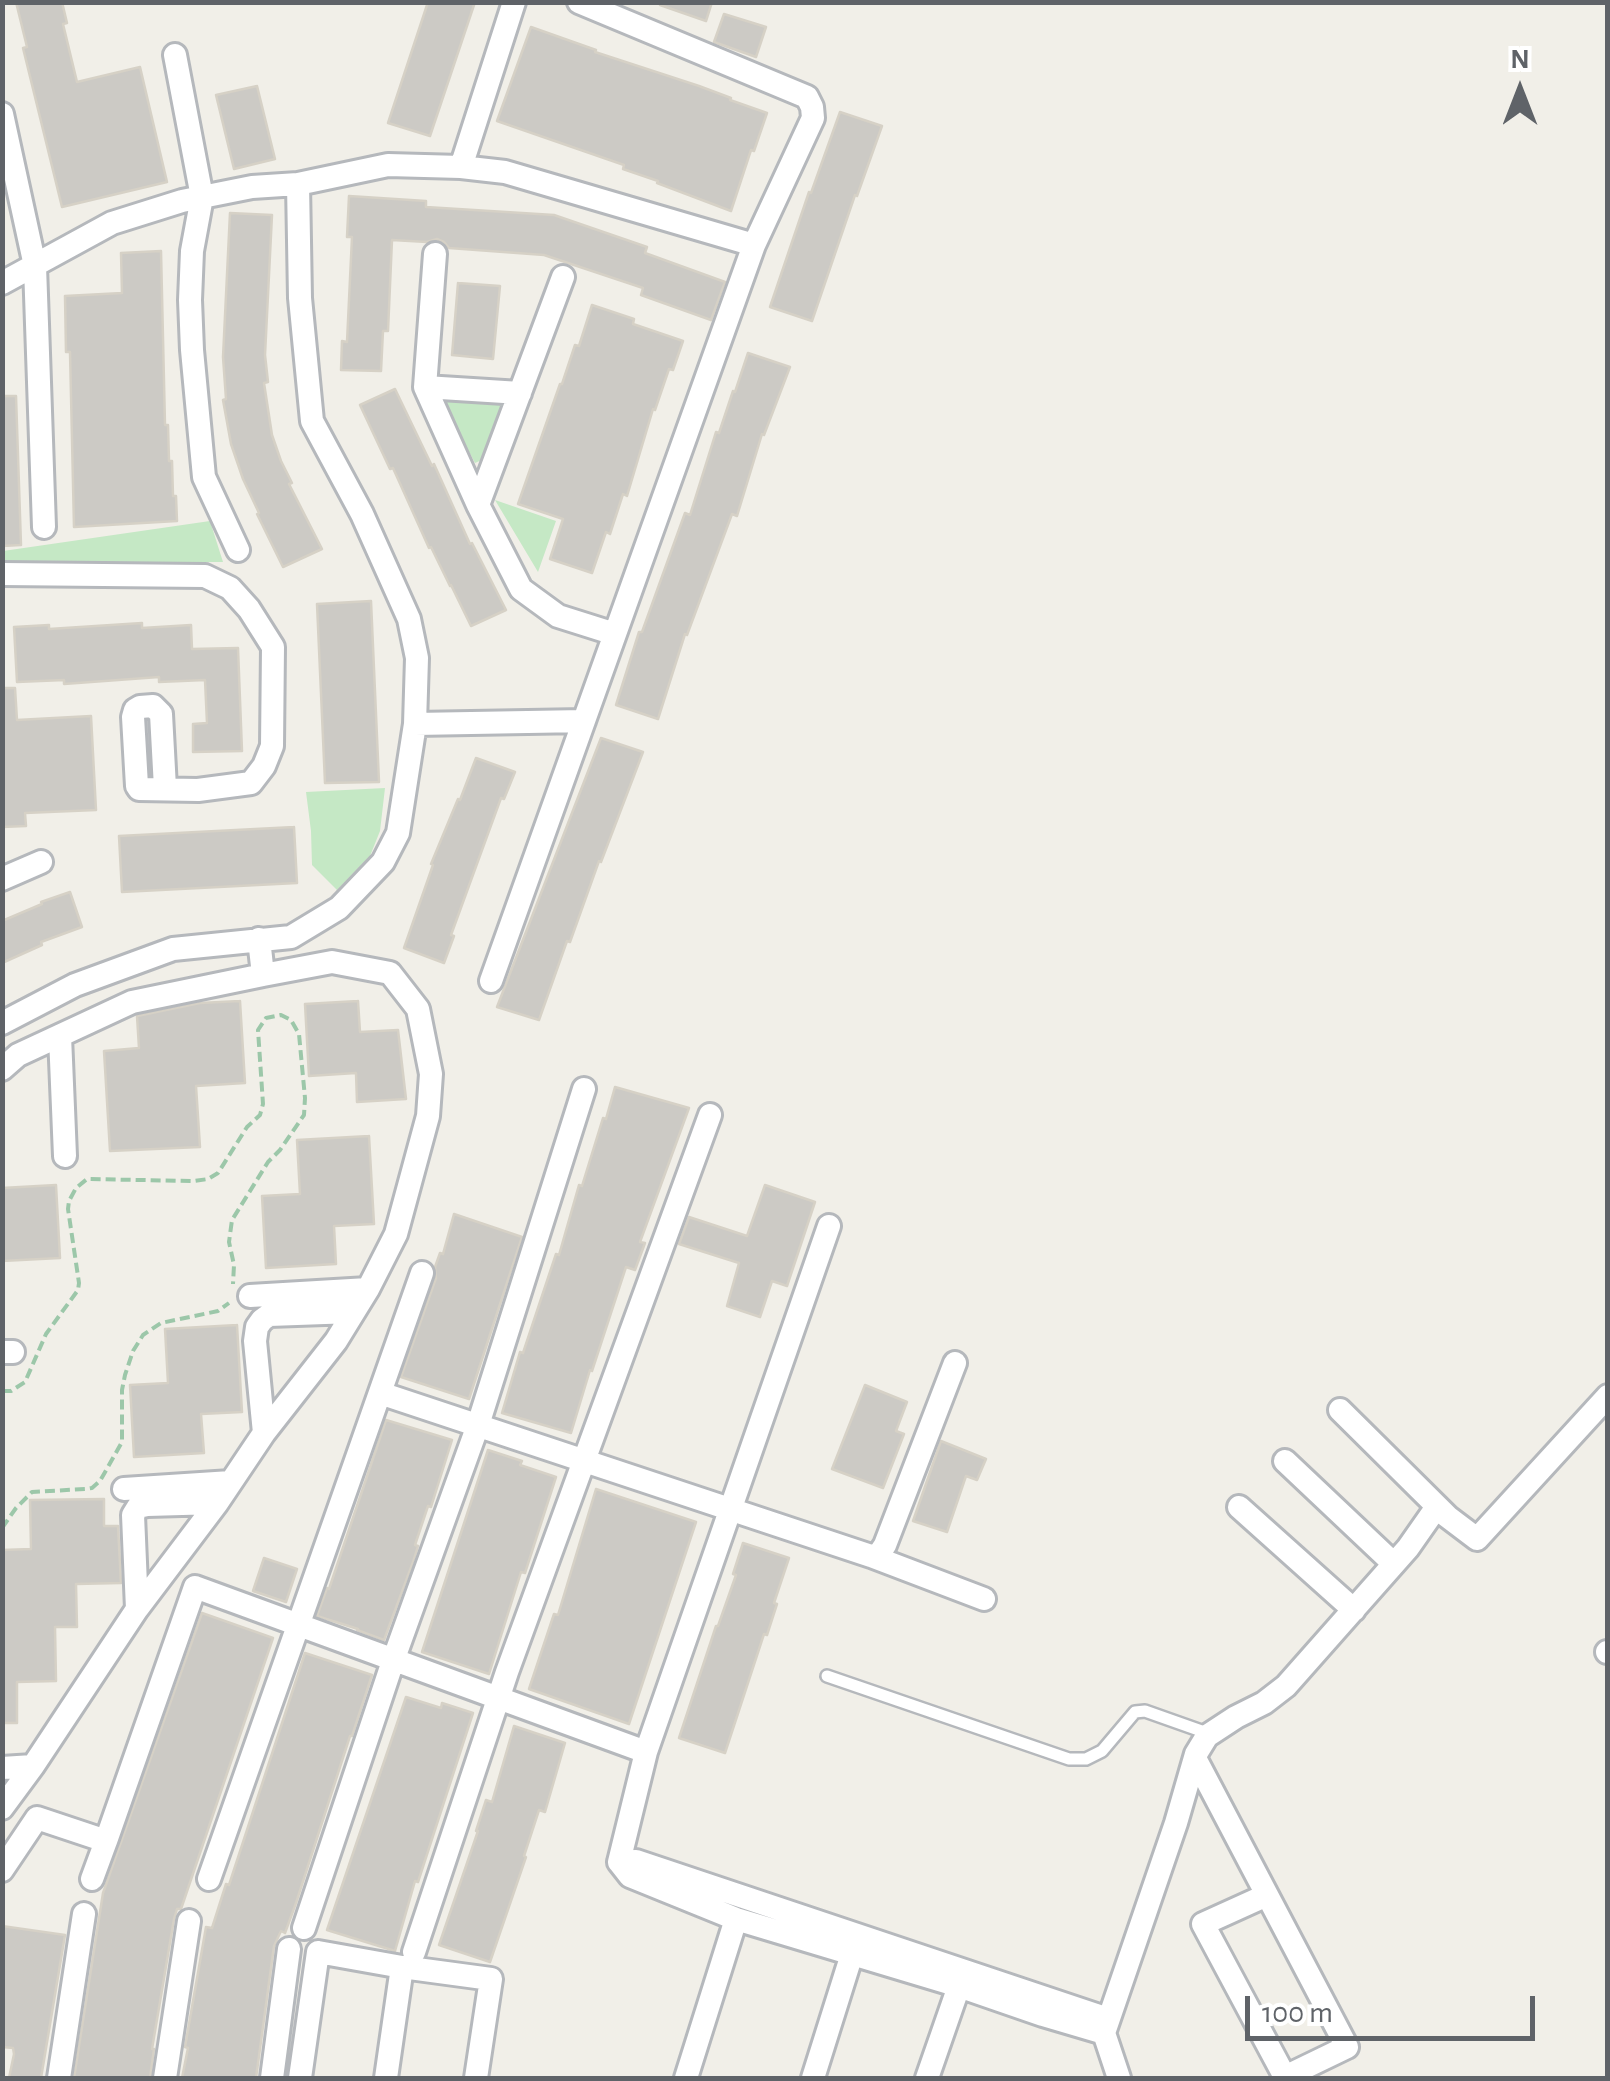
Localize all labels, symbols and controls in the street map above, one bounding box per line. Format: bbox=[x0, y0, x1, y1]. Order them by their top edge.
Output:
north arrow bbox=[1470, 40, 1570, 140]
text: N bbox=[1510, 46, 1530, 74]
scale bar bbox=[1250, 1976, 1540, 2038]
text: 100 m bbox=[1262, 1998, 1333, 2028]

